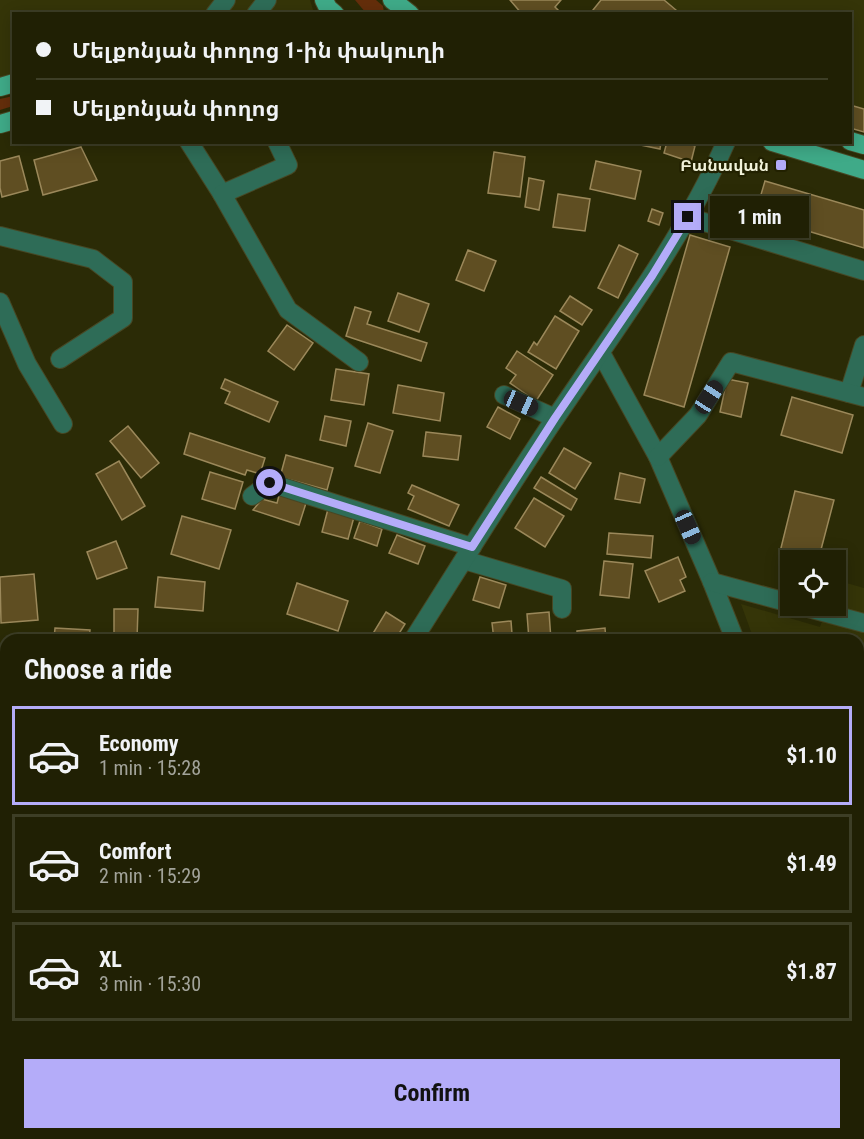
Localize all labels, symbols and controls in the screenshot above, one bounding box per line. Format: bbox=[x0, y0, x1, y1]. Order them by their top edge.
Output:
text: Մելքոնյան փողոց 1-ին փակուղի bbox=[72, 38, 445, 63]
text: Մելքոնյան փողոց bbox=[72, 96, 280, 121]
place label: Բանավան bbox=[680, 156, 769, 175]
marker: Բանավան bbox=[774, 158, 788, 172]
callout: 1 min bbox=[709, 196, 808, 238]
route end bbox=[674, 203, 701, 230]
text: 1 min bbox=[737, 205, 782, 229]
car bbox=[692, 377, 726, 417]
car bbox=[501, 387, 541, 419]
route start bbox=[256, 469, 283, 496]
car bbox=[672, 507, 704, 547]
map controls bbox=[780, 550, 846, 616]
button: locate bbox=[780, 550, 846, 616]
text: Choose a ride bbox=[24, 654, 172, 686]
icon: car bbox=[27, 729, 81, 783]
text: Economy bbox=[99, 731, 179, 756]
text: $1.10 bbox=[786, 743, 837, 768]
text: 1 min · 15:28 bbox=[99, 756, 201, 780]
icon: car bbox=[27, 837, 81, 891]
text: Comfort bbox=[99, 839, 172, 864]
text: $1.49 bbox=[786, 851, 837, 876]
text: 2 min · 15:29 bbox=[99, 864, 201, 888]
icon: car bbox=[27, 945, 81, 999]
text: XL bbox=[99, 947, 122, 972]
text: $1.87 bbox=[786, 959, 837, 984]
text: 3 min · 15:30 bbox=[99, 972, 201, 996]
button: Confirm bbox=[24, 1059, 840, 1128]

